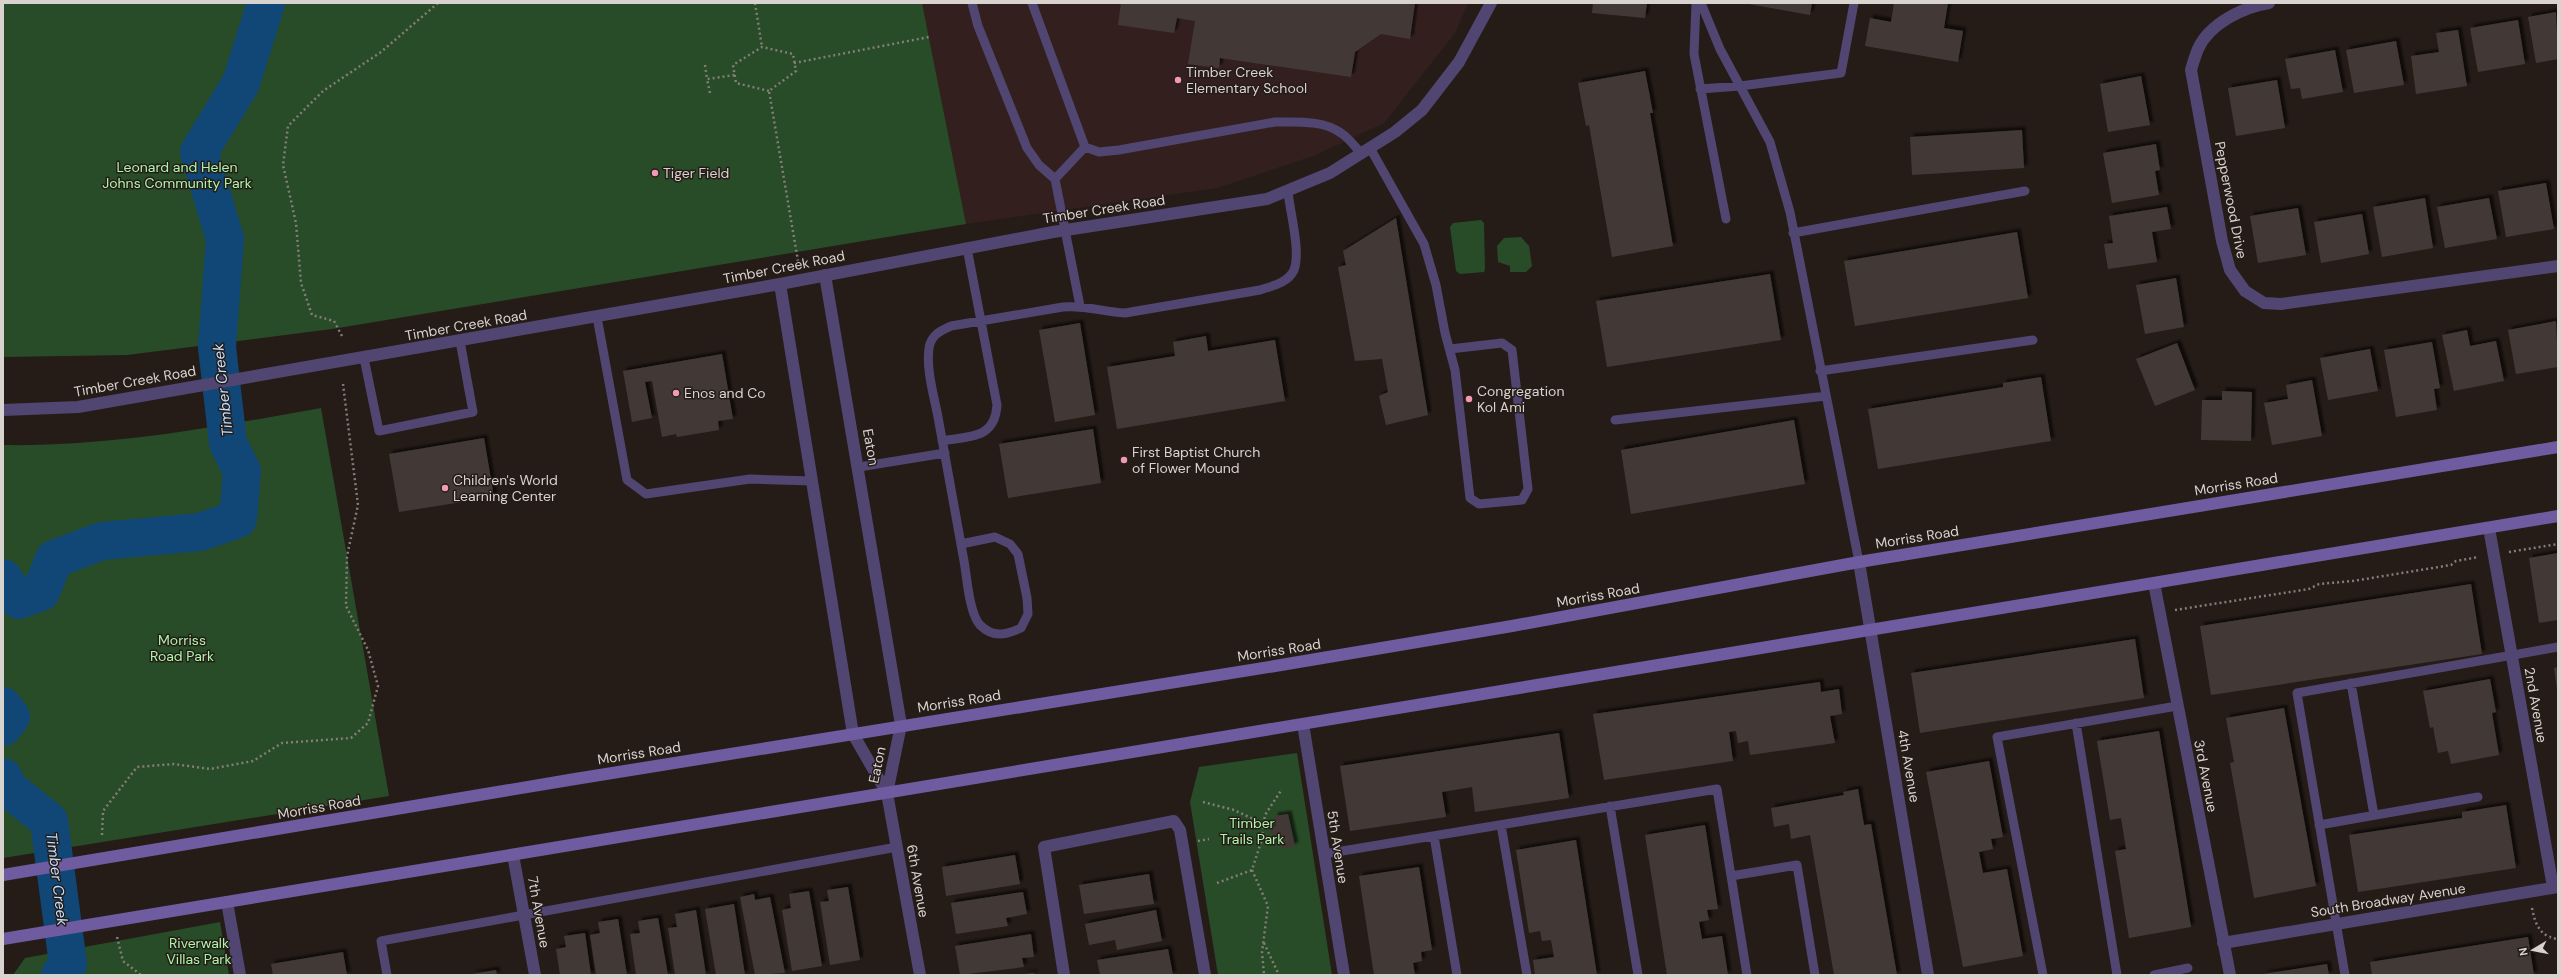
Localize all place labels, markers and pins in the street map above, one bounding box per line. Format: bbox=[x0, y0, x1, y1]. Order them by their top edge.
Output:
place label: Timber Creek Elementary School bbox=[1186, 63, 1307, 97]
marker: Timber Creek Elementary School bbox=[1173, 75, 1183, 85]
place label: Tiger Field bbox=[663, 164, 729, 182]
marker: Tiger Field bbox=[650, 168, 660, 178]
place label: Congregation Kol Ami bbox=[1477, 382, 1564, 416]
place label: Enos and Co bbox=[684, 384, 766, 402]
marker: Enos and Co bbox=[671, 388, 681, 398]
marker: Congregation Kol Ami bbox=[1464, 394, 1474, 404]
place label: First Baptist Church of Flower Mound bbox=[1132, 443, 1260, 477]
marker: First Baptist Church of Flower Mound bbox=[1119, 455, 1129, 465]
place label: Children's World Learning Center bbox=[453, 471, 558, 505]
marker: Children's World Learning Center bbox=[440, 483, 450, 493]

